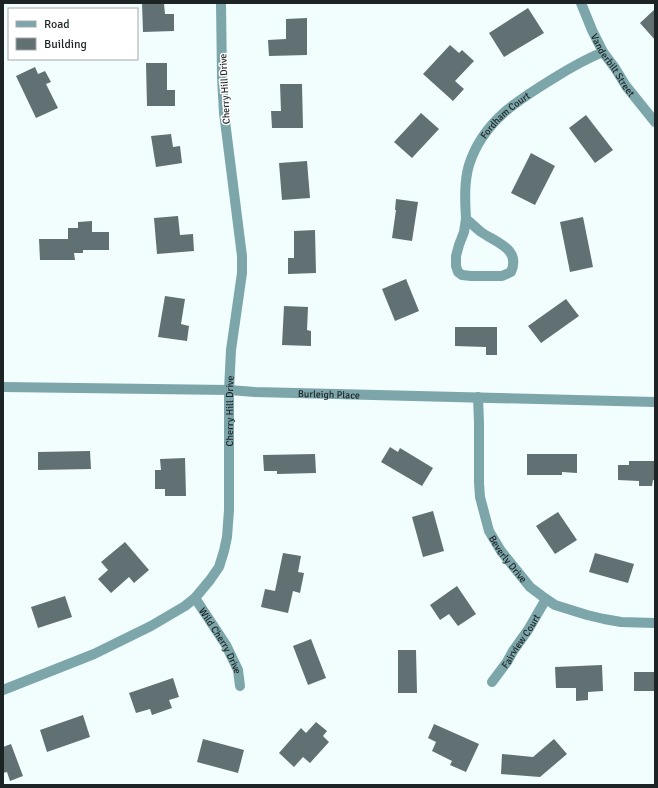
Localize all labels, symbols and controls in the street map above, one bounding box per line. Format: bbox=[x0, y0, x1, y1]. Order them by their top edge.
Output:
legend bbox=[8, 8, 138, 60]
text: Road bbox=[44, 17, 70, 32]
street label: Vanderbilt Street bbox=[588, 32, 637, 100]
text: Building bbox=[44, 37, 87, 52]
street label: Cherry Hill Drive bbox=[217, 53, 233, 125]
street label: Fordham Court bbox=[478, 90, 533, 141]
street label: Cherry Hill Drive bbox=[224, 375, 237, 446]
street label: Burleigh Place bbox=[298, 388, 360, 402]
street label: Beverly Drive bbox=[486, 533, 529, 585]
street label: Wild Cherry Drive bbox=[196, 606, 243, 674]
street label: Fairview Court bbox=[499, 612, 543, 671]

